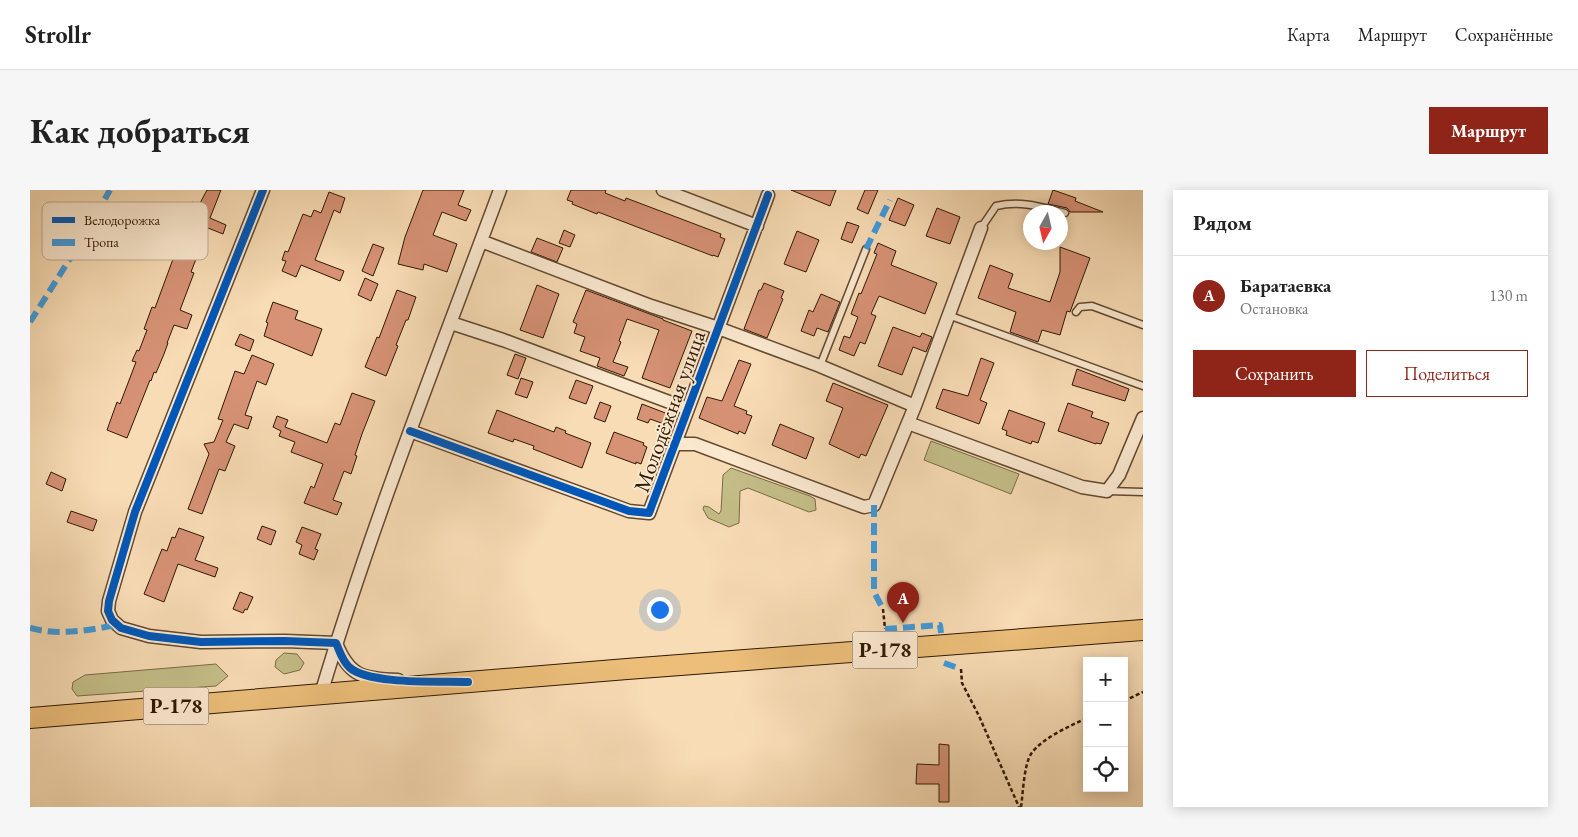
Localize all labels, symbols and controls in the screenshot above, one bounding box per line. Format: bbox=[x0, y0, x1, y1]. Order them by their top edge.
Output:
text: Strollr bbox=[25, 19, 91, 50]
text: Карта bbox=[1287, 23, 1330, 46]
text: Маршрут bbox=[1358, 23, 1427, 46]
text: Сохранённые bbox=[1455, 23, 1553, 46]
button: Маршрут bbox=[1429, 107, 1548, 154]
text: Как добраться bbox=[30, 108, 250, 153]
legend bbox=[42, 202, 208, 260]
north arrow bbox=[1023, 205, 1068, 250]
text: Рядом bbox=[1193, 209, 1252, 236]
text: Велодорожка bbox=[84, 211, 160, 229]
text: Тропа bbox=[84, 233, 119, 251]
text: Баратаевка bbox=[1240, 273, 1331, 298]
text: A bbox=[1203, 285, 1215, 306]
text: 130 m bbox=[1489, 285, 1528, 306]
text: Остановка bbox=[1240, 298, 1309, 319]
street label: Молодёжная улица bbox=[627, 326, 712, 496]
button: Сохранить bbox=[1193, 350, 1356, 397]
button: Поделиться bbox=[1366, 350, 1528, 397]
pin: A bbox=[887, 582, 919, 623]
your location bbox=[647, 597, 673, 623]
road number: Р-178 bbox=[852, 632, 918, 668]
map controls bbox=[1083, 657, 1128, 792]
button: + bbox=[1083, 657, 1128, 702]
road number: Р-178 bbox=[144, 688, 208, 724]
button: − bbox=[1083, 702, 1128, 747]
button: locate bbox=[1083, 747, 1128, 792]

